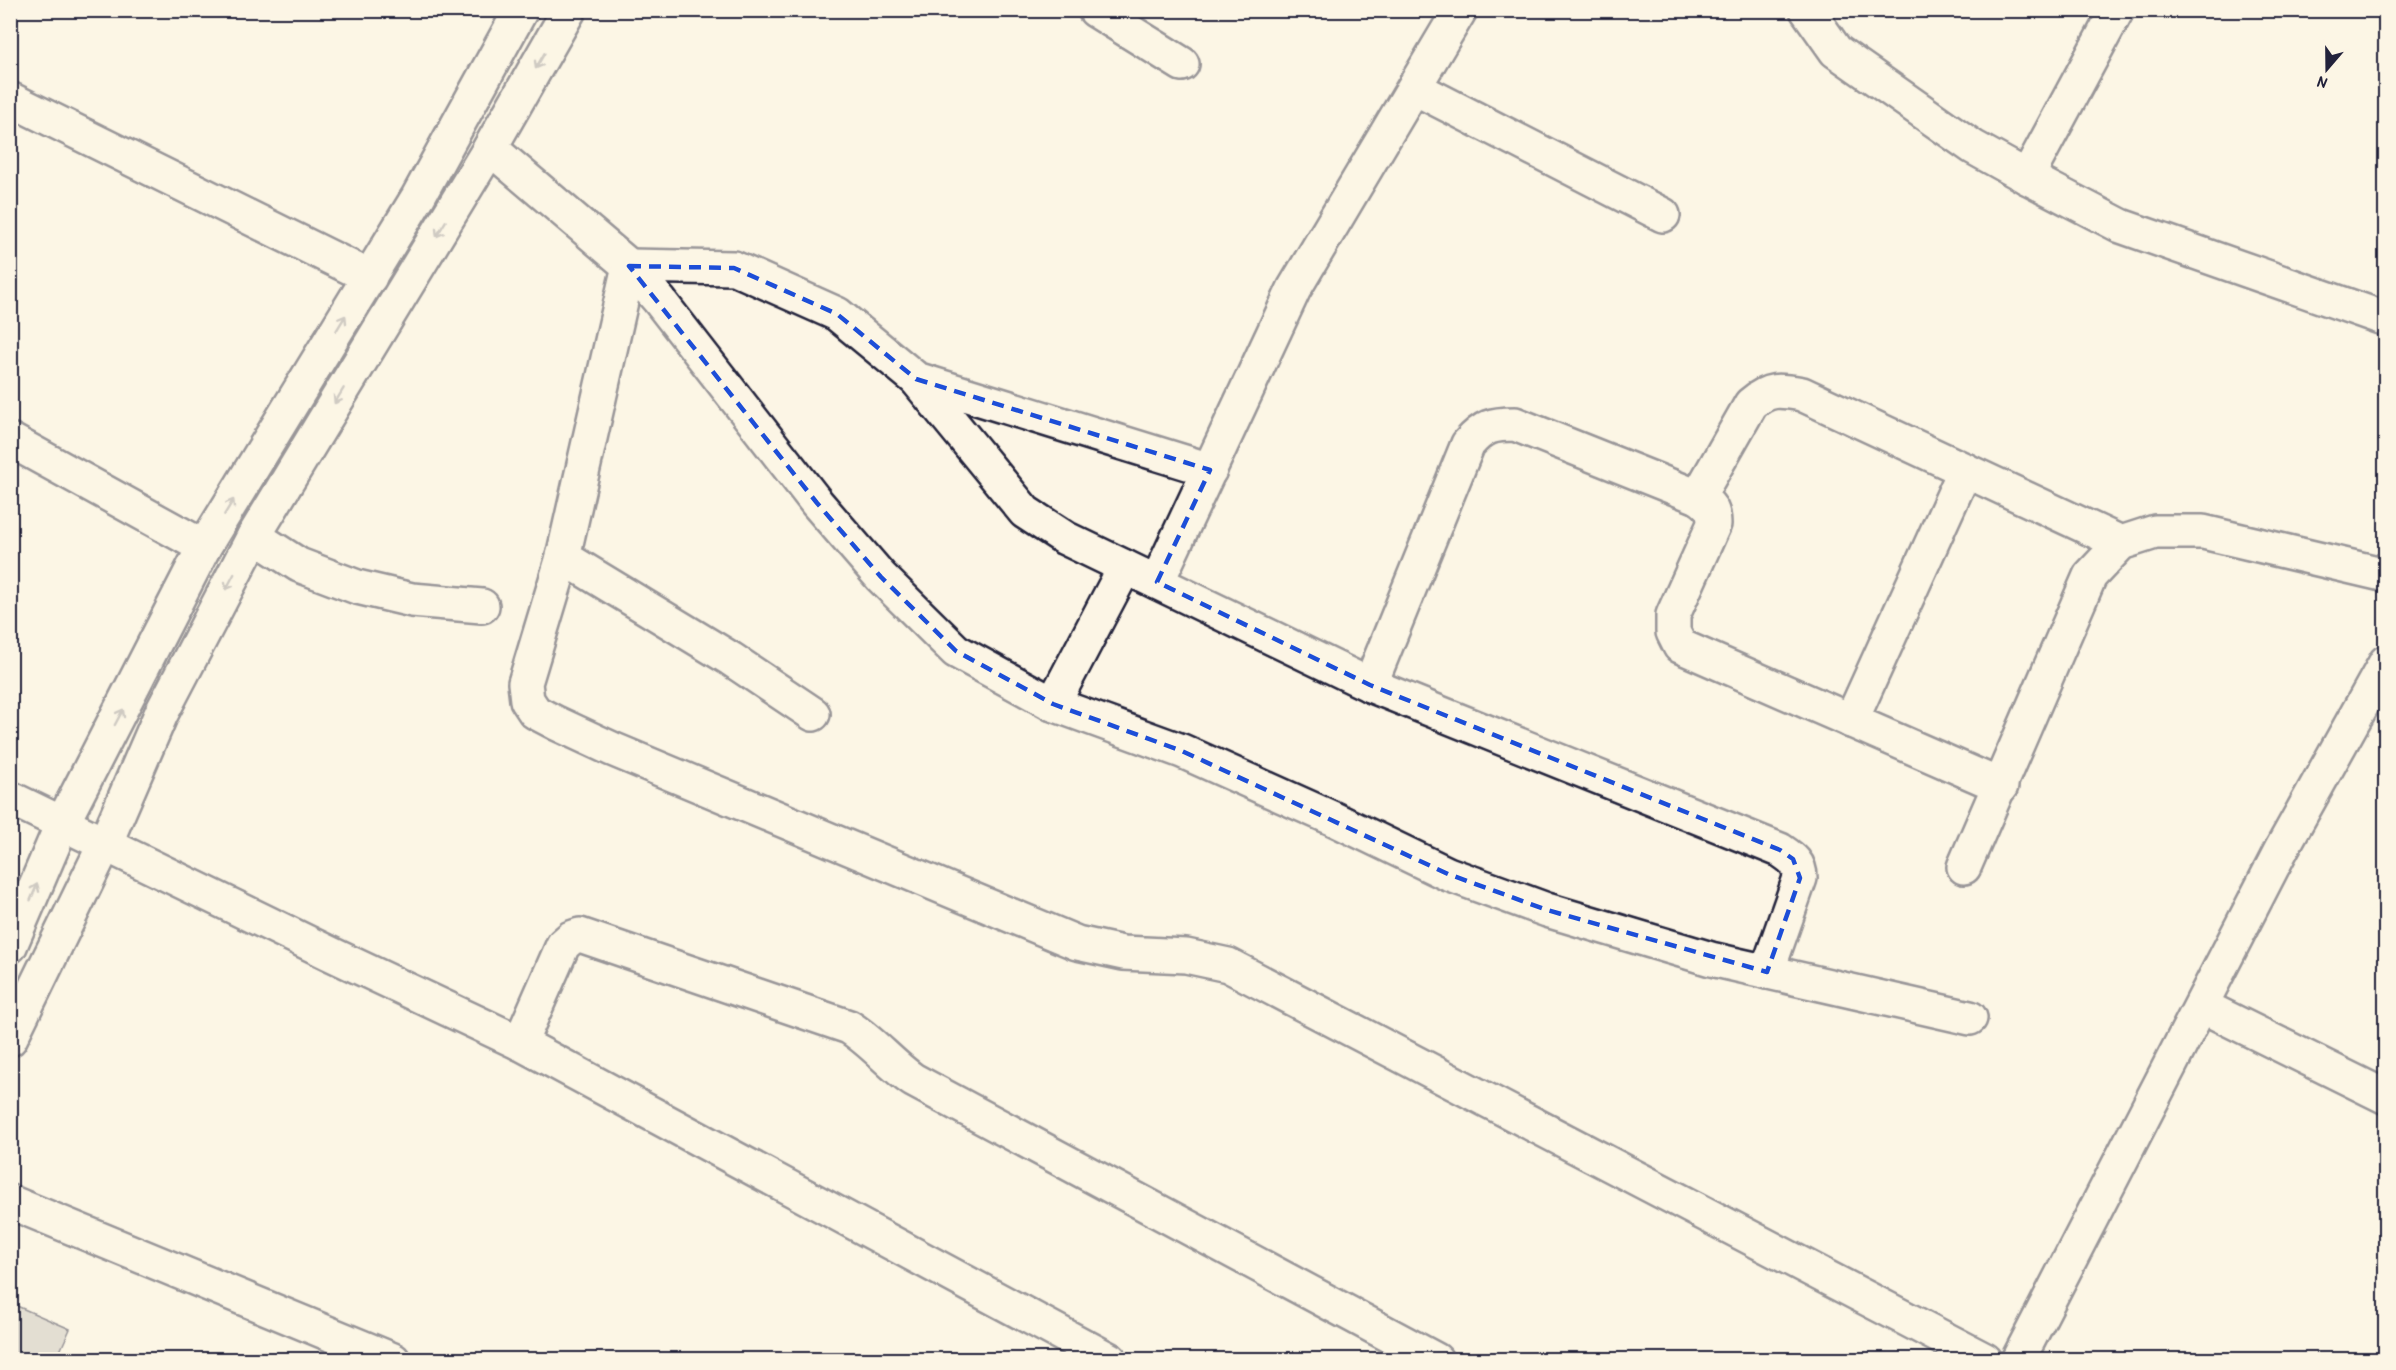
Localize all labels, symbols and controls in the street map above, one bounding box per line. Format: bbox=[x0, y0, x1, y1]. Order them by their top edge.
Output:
north arrow bbox=[2297, 39, 2357, 99]
one-way arrow bbox=[533, 52, 545, 69]
text: N bbox=[2314, 71, 2330, 95]
one-way arrow bbox=[434, 220, 446, 237]
one-way arrow bbox=[336, 315, 348, 332]
one-way arrow bbox=[333, 387, 345, 404]
one-way arrow bbox=[223, 499, 235, 516]
one-way arrow bbox=[224, 573, 235, 591]
one-way arrow bbox=[113, 708, 125, 726]
one-way arrow bbox=[29, 883, 40, 901]

